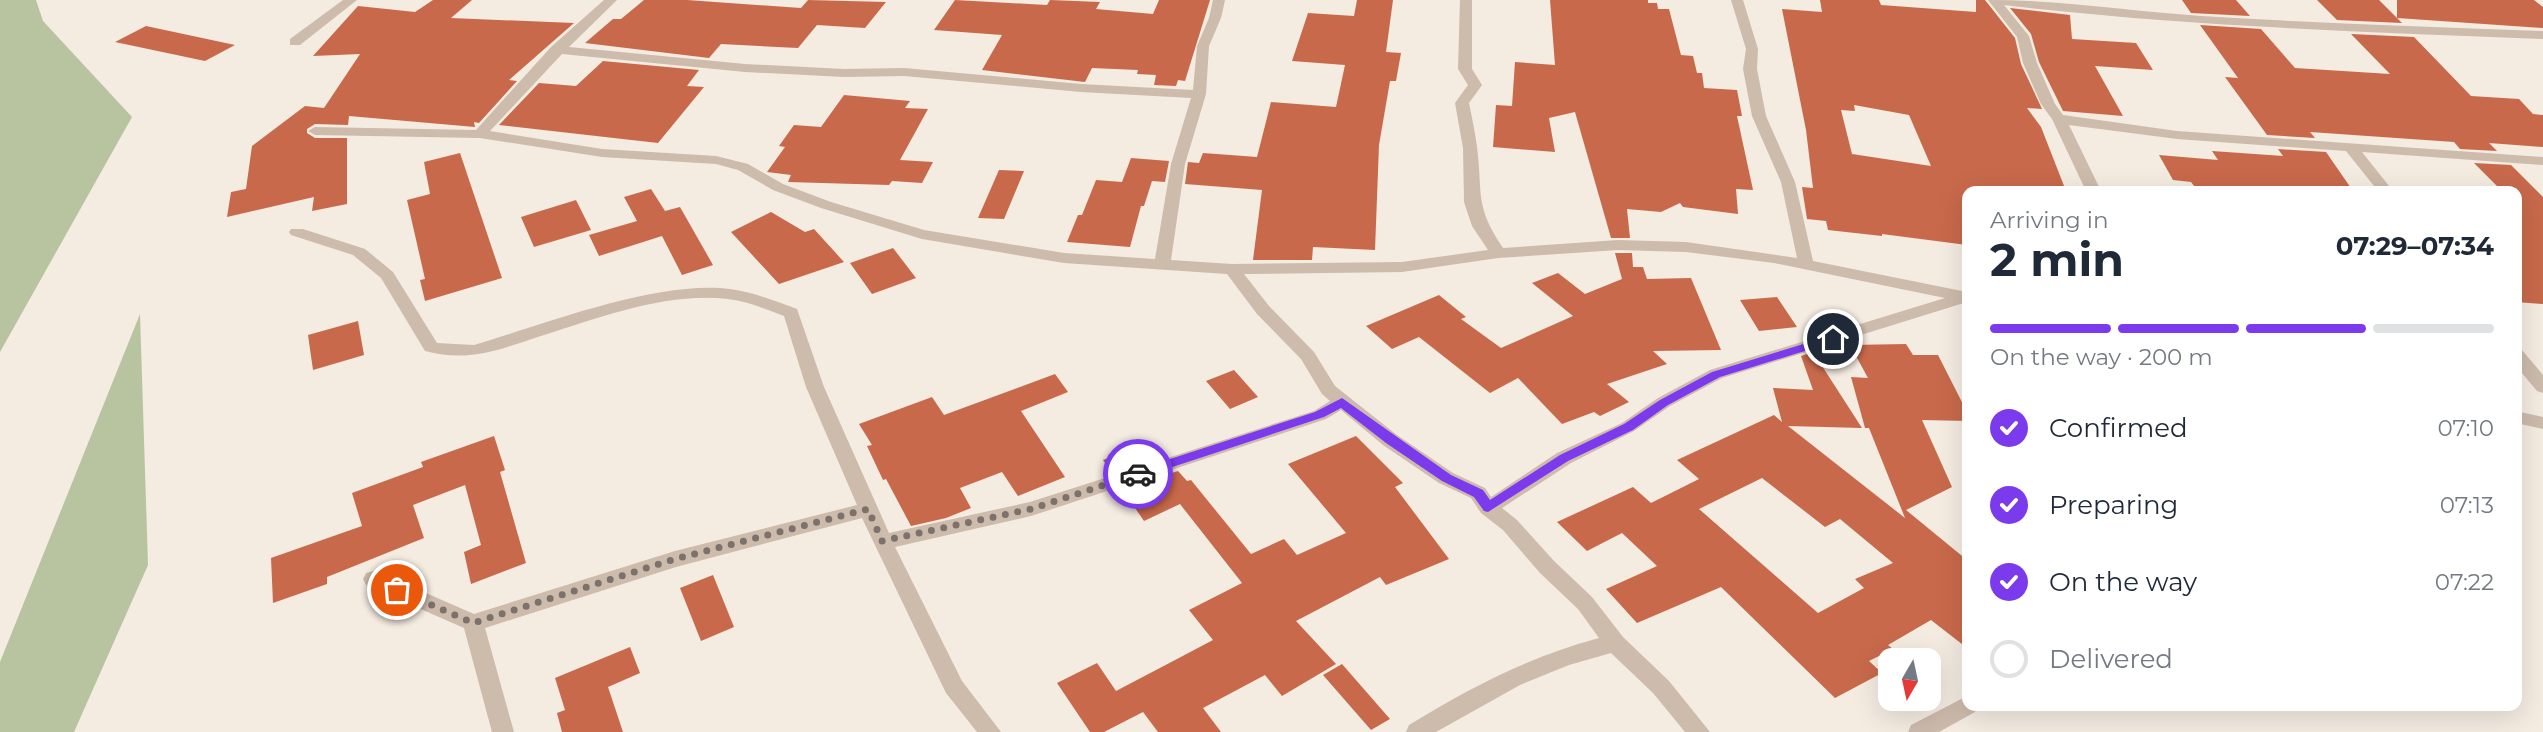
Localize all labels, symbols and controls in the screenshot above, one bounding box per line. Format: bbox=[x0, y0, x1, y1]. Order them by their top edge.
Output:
text: Arriving in bbox=[1990, 206, 2109, 234]
text: 07:29–07:34 bbox=[2336, 230, 2494, 262]
text: 2 min bbox=[1990, 231, 2124, 288]
pin bbox=[1803, 309, 1863, 369]
icon: home bbox=[1814, 320, 1852, 358]
text: On the way · 200 m bbox=[1990, 343, 2213, 371]
icon: check bbox=[1990, 409, 2028, 447]
text: Confirmed bbox=[2049, 412, 2188, 444]
text: 07:10 bbox=[2437, 414, 2494, 442]
courier bbox=[1103, 439, 1173, 509]
icon: car bbox=[1119, 455, 1157, 493]
icon: check bbox=[1990, 486, 2028, 524]
text: Preparing bbox=[2049, 489, 2178, 521]
text: 07:13 bbox=[2440, 491, 2494, 519]
pin bbox=[367, 560, 427, 620]
icon: check bbox=[1990, 563, 2028, 601]
text: On the way bbox=[2049, 566, 2197, 598]
text: 07:22 bbox=[2435, 568, 2494, 596]
icon: bag bbox=[378, 571, 416, 609]
text: Delivered bbox=[2049, 643, 2173, 675]
north arrow bbox=[1878, 648, 1941, 710]
map controls bbox=[1878, 648, 1941, 711]

